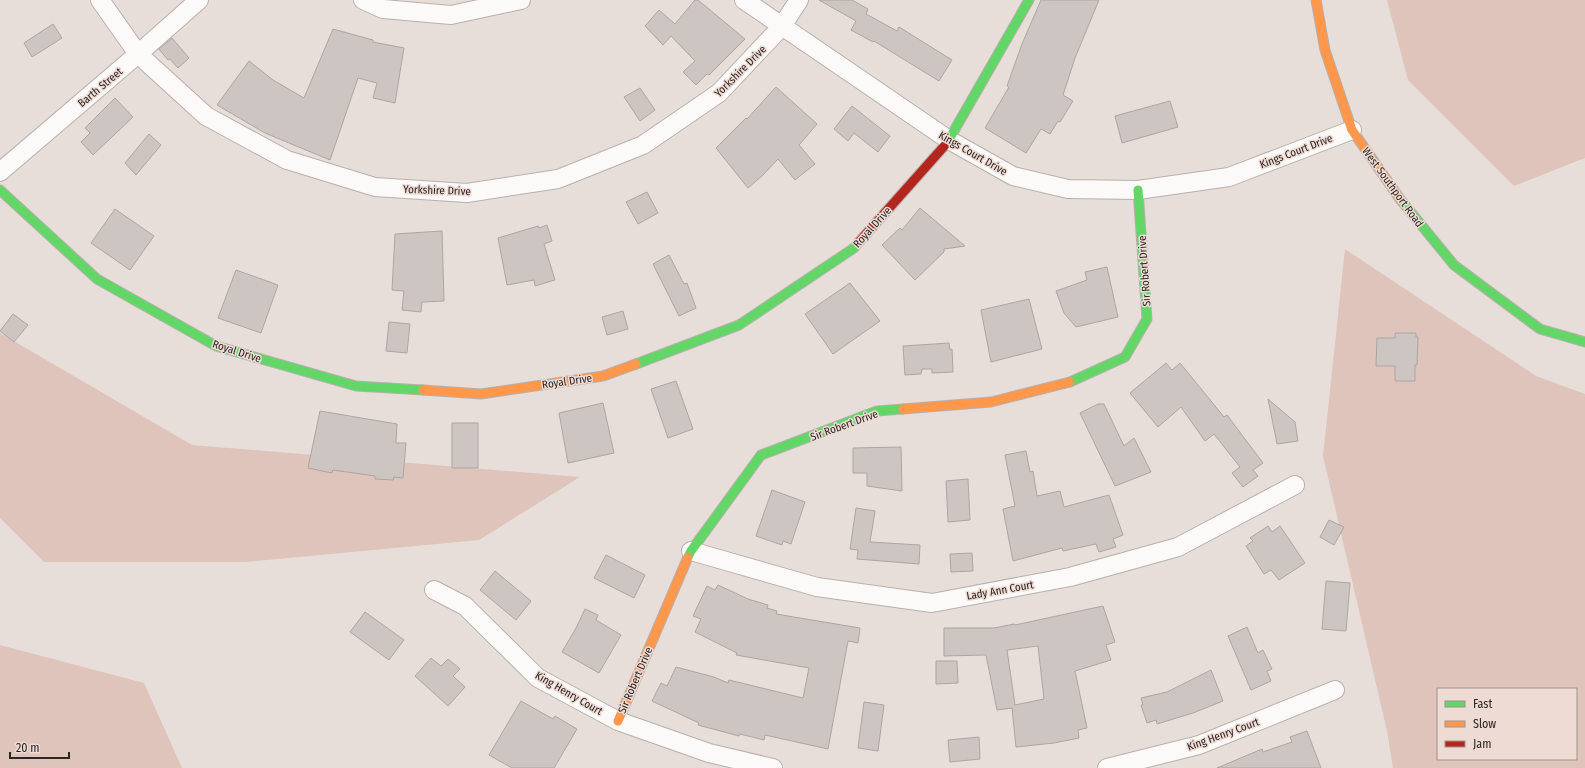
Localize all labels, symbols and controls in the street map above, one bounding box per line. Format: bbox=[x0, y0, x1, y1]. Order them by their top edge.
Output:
street label: Yorkshire Drive bbox=[712, 43, 769, 100]
street label: Barth Street bbox=[75, 65, 126, 110]
street label: Kings Court Drive bbox=[936, 129, 1009, 178]
street label: Kings Court Drive bbox=[1258, 132, 1334, 171]
street label: West Southport Road bbox=[1359, 145, 1426, 230]
street label: Yorkshire Drive bbox=[403, 183, 471, 198]
street label: Royal Drive bbox=[851, 204, 894, 250]
street label: Sir Robert Drive bbox=[1136, 235, 1153, 307]
street label: Royal Drive bbox=[211, 338, 263, 365]
street label: Royal Drive bbox=[541, 372, 593, 391]
street label: Sir Robert Drive bbox=[809, 407, 880, 444]
street label: Lady Ann Court bbox=[966, 578, 1035, 603]
street label: Sir Robert Drive bbox=[616, 645, 655, 715]
street label: King Henry Court bbox=[533, 669, 605, 718]
legend bbox=[1437, 688, 1577, 760]
text: Fast bbox=[1473, 697, 1492, 711]
street label: King Henry Court bbox=[1185, 715, 1261, 754]
text: Slow bbox=[1473, 717, 1496, 731]
scale bar bbox=[10, 734, 69, 760]
text: Jam bbox=[1473, 737, 1491, 751]
text: 20 m bbox=[16, 741, 40, 755]

